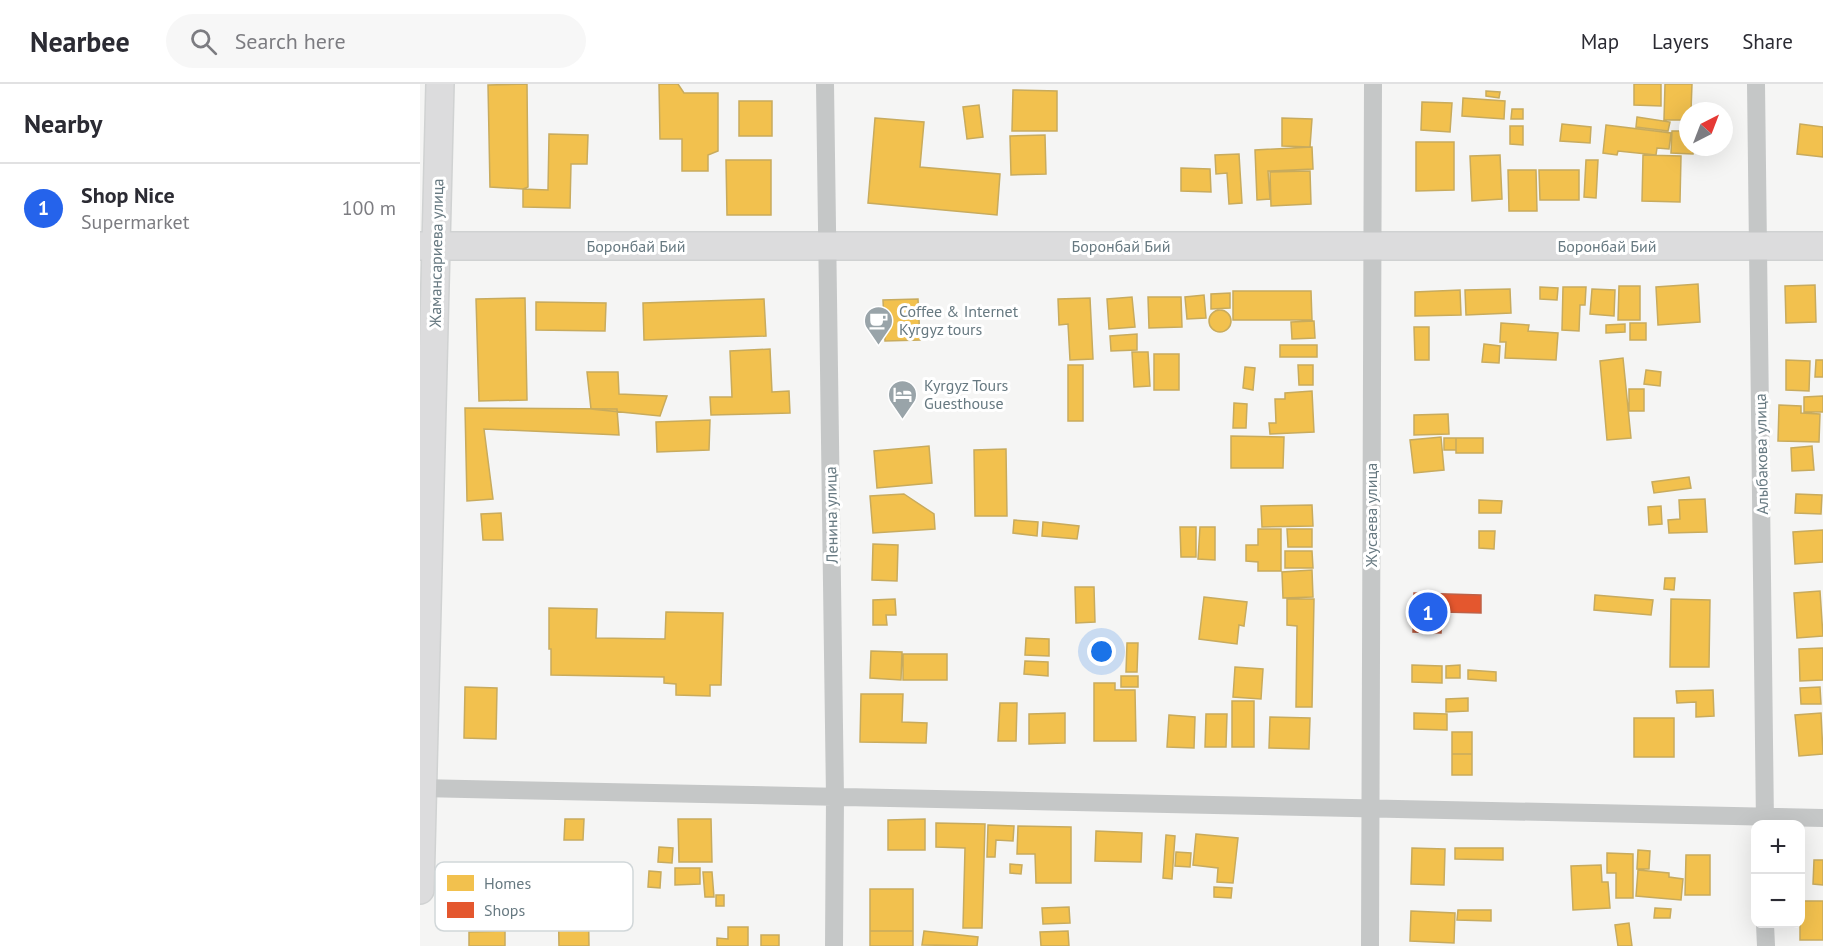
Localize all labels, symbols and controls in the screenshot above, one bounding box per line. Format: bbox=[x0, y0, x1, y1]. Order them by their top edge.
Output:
search box bbox=[166, 14, 586, 68]
text: Nearbee bbox=[30, 23, 130, 60]
icon: search bbox=[187, 25, 220, 58]
text: Search here bbox=[235, 27, 346, 55]
text: Map bbox=[1581, 28, 1619, 55]
text: Layers bbox=[1652, 28, 1709, 55]
text: Share bbox=[1742, 28, 1793, 55]
north arrow bbox=[1679, 102, 1733, 156]
text: Nearby bbox=[24, 107, 102, 140]
street label: Жамансариева улица bbox=[425, 178, 447, 329]
text: Shop Nice bbox=[81, 181, 175, 209]
text: 1 bbox=[38, 195, 49, 221]
text: 100 m bbox=[342, 195, 396, 221]
text: Supermarket bbox=[81, 209, 189, 235]
street label: Боронбай Бий bbox=[586, 236, 686, 256]
street label: Боронбай Бий bbox=[1071, 236, 1171, 256]
street label: Боронбай Бий bbox=[1557, 236, 1657, 256]
place label: Coffee & Internet Kyrgyz tours bbox=[899, 301, 1019, 339]
cafe icon: Coffee & Internet Kyrgyz tours bbox=[862, 304, 894, 346]
place label: Kyrgyz Tours Guesthouse bbox=[924, 375, 1009, 413]
hotel icon: Kyrgyz Tours Guesthouse bbox=[887, 378, 919, 420]
street label: Алыбакова улица bbox=[1750, 393, 1772, 515]
street label: Жусаева улица bbox=[1361, 463, 1381, 568]
street label: Ленина улица bbox=[820, 466, 842, 565]
pin: 1 bbox=[1408, 590, 1448, 634]
your location bbox=[1087, 637, 1116, 666]
map controls bbox=[1751, 820, 1805, 928]
button: + bbox=[1751, 820, 1805, 874]
legend bbox=[435, 862, 633, 931]
text: Homes bbox=[484, 873, 531, 893]
button: − bbox=[1751, 874, 1805, 928]
text: Shops bbox=[484, 900, 525, 920]

